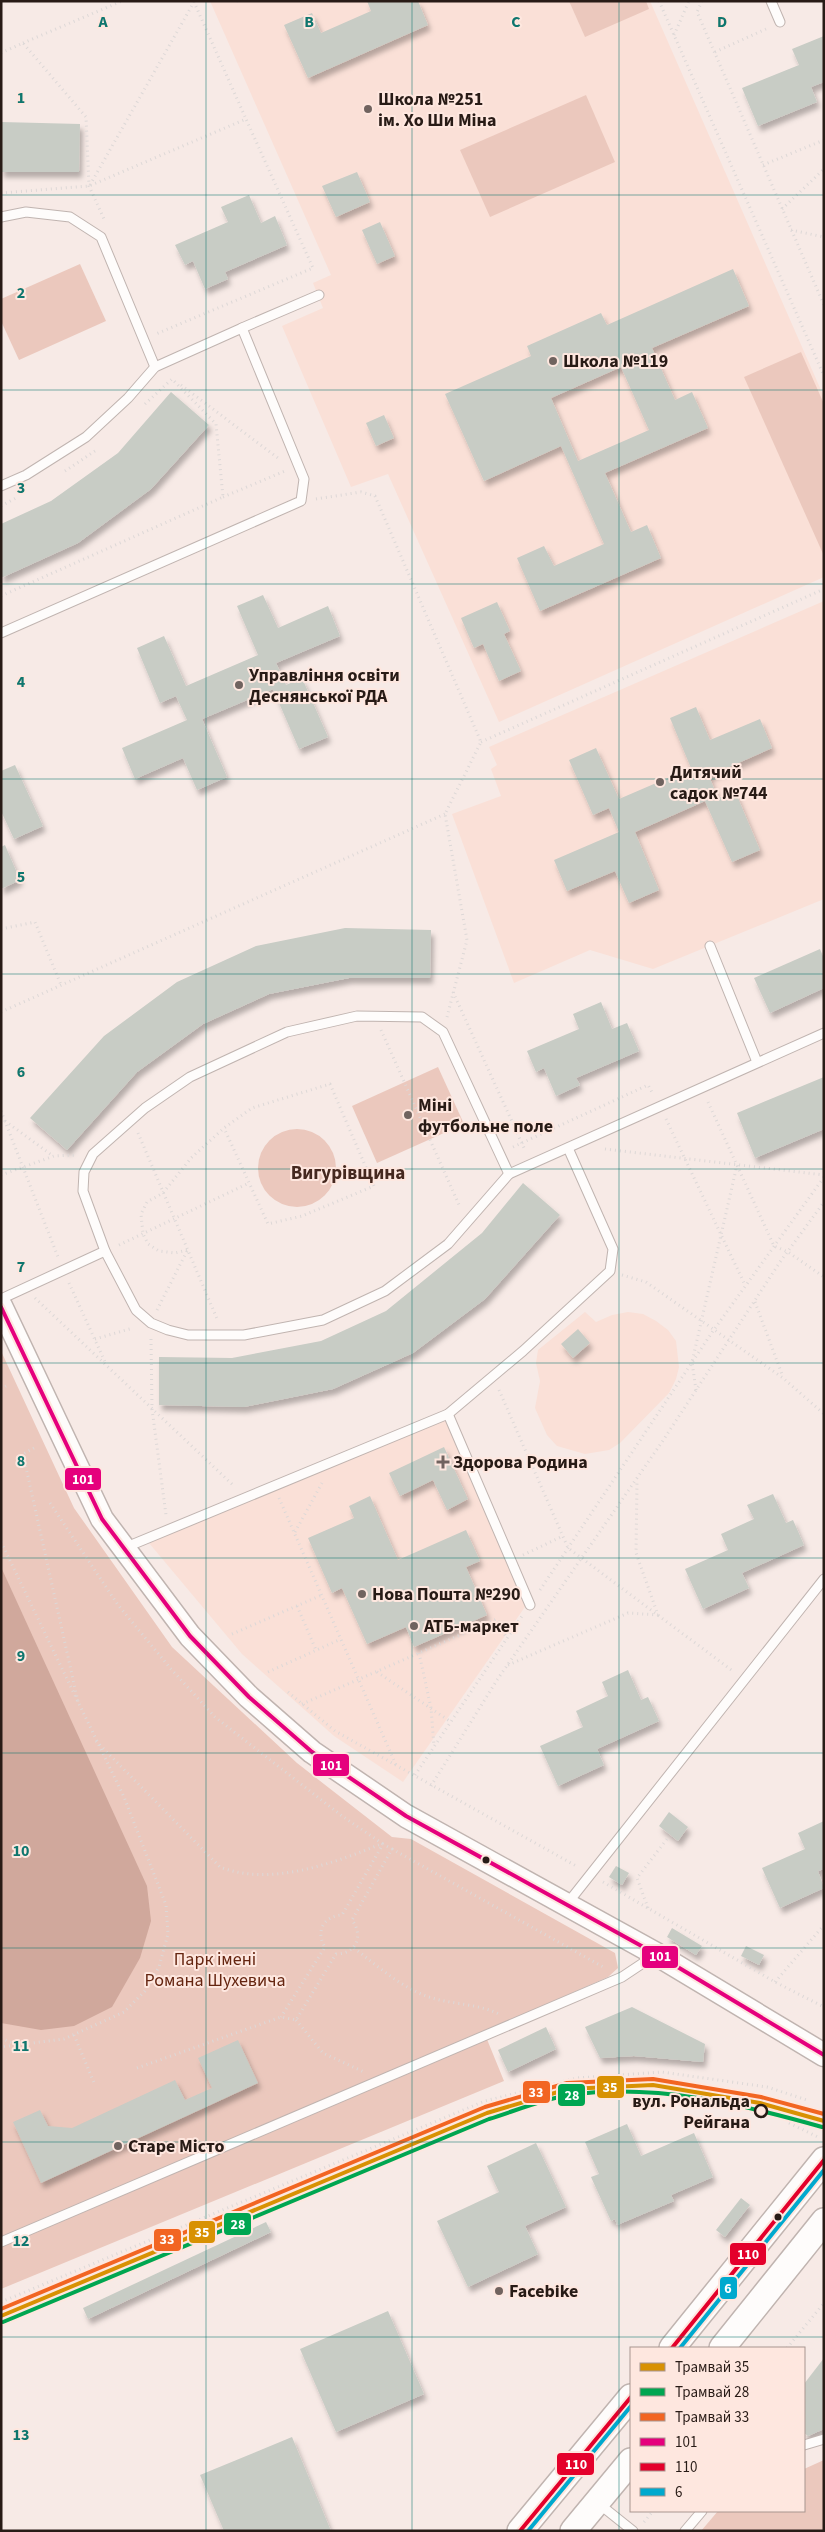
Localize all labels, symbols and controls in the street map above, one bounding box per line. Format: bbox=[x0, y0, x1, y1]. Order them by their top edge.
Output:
text: A bbox=[97, 11, 108, 33]
text: B bbox=[304, 11, 314, 33]
text: C bbox=[511, 11, 521, 33]
text: D bbox=[717, 11, 727, 33]
text: 1 bbox=[17, 87, 25, 109]
place label: Школа №251 ім. Хо Ши Міна bbox=[378, 87, 497, 133]
marker: Школа №251 ім. Хо Ши Міна bbox=[362, 103, 374, 115]
text: 2 bbox=[17, 282, 25, 304]
place label: Школа №119 bbox=[563, 349, 668, 374]
marker: Школа №119 bbox=[547, 355, 559, 367]
text: 3 bbox=[17, 477, 25, 499]
place label: Управління освіти Деснянської РДА bbox=[249, 663, 400, 709]
text: 4 bbox=[17, 671, 26, 693]
marker: Управління освіти Деснянської РДА bbox=[233, 679, 245, 691]
place label: Дитячий садок №744 bbox=[670, 760, 768, 806]
marker: Дитячий садок №744 bbox=[654, 776, 666, 788]
text: 5 bbox=[17, 866, 25, 888]
text: 6 bbox=[17, 1061, 25, 1083]
place label: Міні футбольне поле bbox=[418, 1093, 553, 1139]
marker: Міні футбольне поле bbox=[402, 1109, 414, 1121]
district label: Вигурівщина bbox=[291, 1160, 405, 1187]
text: 7 bbox=[17, 1256, 25, 1278]
text: 8 bbox=[17, 1450, 25, 1472]
place label: Здорова Родина bbox=[453, 1450, 588, 1475]
marker: Здорова Родина bbox=[437, 1456, 449, 1468]
line badge: 101 bbox=[64, 1467, 102, 1491]
text: 101 bbox=[72, 1470, 94, 1490]
place label: Нова Пошта №290 bbox=[372, 1582, 521, 1607]
marker: Нова Пошта №290 bbox=[356, 1588, 368, 1600]
place label: АТБ-маркет bbox=[423, 1614, 519, 1639]
marker: АТБ-маркет bbox=[408, 1620, 420, 1632]
text: 9 bbox=[17, 1645, 25, 1667]
line badge: 101 bbox=[312, 1753, 350, 1777]
text: 101 bbox=[320, 1756, 342, 1776]
text: 10 bbox=[13, 1840, 29, 1862]
unlabelled marker bbox=[481, 1855, 491, 1865]
line badge: 101 bbox=[641, 1945, 679, 1969]
park label: Парк імені Романа Шухевича bbox=[145, 1947, 285, 1993]
text: 101 bbox=[649, 1947, 671, 1967]
text: 11 bbox=[13, 2035, 29, 2057]
line badge: 35 bbox=[596, 2075, 625, 2099]
text: 35 bbox=[603, 2078, 617, 2098]
line badge: 33 bbox=[522, 2080, 551, 2104]
text: 33 bbox=[529, 2083, 543, 2103]
line badge: 28 bbox=[557, 2083, 586, 2107]
text: 28 bbox=[565, 2086, 579, 2106]
place label: вул. Рональда Рейгана bbox=[632, 2089, 750, 2135]
marker: вул. Рональда Рейгана bbox=[754, 2104, 768, 2118]
place label: Старе Місто bbox=[128, 2134, 224, 2159]
marker: Старе Місто bbox=[112, 2140, 124, 2152]
line badge: 28 bbox=[223, 2212, 252, 2236]
unlabelled marker bbox=[773, 2212, 783, 2222]
text: 28 bbox=[231, 2215, 245, 2235]
line badge: 35 bbox=[188, 2220, 216, 2244]
text: 35 bbox=[195, 2223, 209, 2243]
line badge: 33 bbox=[153, 2228, 182, 2252]
text: 12 bbox=[13, 2230, 29, 2252]
text: 33 bbox=[160, 2230, 174, 2250]
line badge: 110 bbox=[729, 2242, 767, 2266]
text: 110 bbox=[737, 2245, 759, 2265]
line badge: 6 bbox=[719, 2276, 738, 2300]
place label: Facebike bbox=[509, 2279, 578, 2304]
text: 6 bbox=[724, 2279, 732, 2299]
marker: Facebike bbox=[493, 2285, 505, 2297]
legend bbox=[630, 2347, 805, 2512]
text: Трамвай 35 bbox=[675, 2357, 749, 2378]
text: Трамвай 28 bbox=[675, 2382, 749, 2403]
text: Трамвай 33 bbox=[675, 2407, 749, 2428]
text: 13 bbox=[13, 2424, 29, 2446]
text: 101 bbox=[675, 2432, 697, 2453]
line badge: 110 bbox=[556, 2452, 595, 2476]
text: 110 bbox=[565, 2455, 587, 2475]
text: 110 bbox=[675, 2457, 697, 2478]
text: 6 bbox=[675, 2482, 682, 2503]

